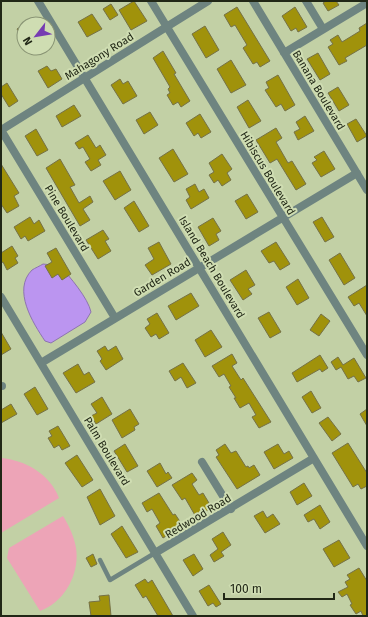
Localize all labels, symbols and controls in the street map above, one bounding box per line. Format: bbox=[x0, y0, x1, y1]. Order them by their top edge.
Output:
north arrow bbox=[16, 16, 56, 56]
street label: Mahagony Road bbox=[62, 30, 136, 83]
text: N bbox=[20, 34, 35, 47]
street label: Banana Boulevard bbox=[290, 48, 348, 133]
street label: Hibiscus Boulevard bbox=[237, 129, 298, 217]
street label: Pine Boulevard bbox=[42, 183, 92, 254]
street label: Island Beach Boulevard bbox=[176, 214, 247, 321]
street label: Garden Road bbox=[131, 255, 193, 300]
street label: Palm Boulevard bbox=[81, 415, 132, 488]
street label: Redwood Road bbox=[163, 492, 234, 541]
scale bar bbox=[224, 575, 334, 601]
text: 100 m bbox=[230, 582, 262, 596]

